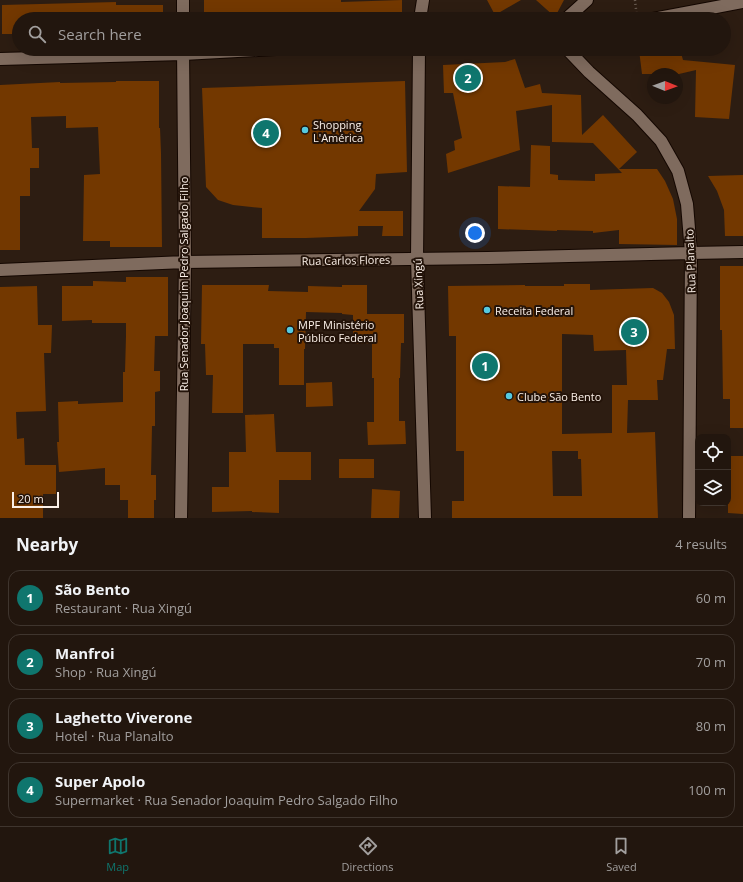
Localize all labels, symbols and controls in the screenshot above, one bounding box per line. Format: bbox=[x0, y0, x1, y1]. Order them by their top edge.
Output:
search box bbox=[12, 12, 731, 56]
icon: search bbox=[26, 23, 48, 45]
text: Search here bbox=[58, 24, 142, 44]
pin: 2 bbox=[455, 63, 481, 93]
north arrow bbox=[647, 68, 683, 104]
place label: Shopping L'América bbox=[313, 117, 363, 145]
pin: 4 bbox=[253, 118, 279, 148]
marker: Shopping L'América bbox=[300, 125, 310, 135]
street label: Rua Senador Joaquim Pedro Salgado Filho bbox=[176, 176, 191, 391]
your location bbox=[465, 223, 485, 243]
street label: Rua Planalto bbox=[681, 228, 699, 293]
street label: Rua Carlos Flores bbox=[302, 252, 390, 268]
street label: Rua Xingú bbox=[410, 258, 426, 310]
place label: Receita Federal bbox=[495, 303, 573, 318]
marker: Receita Federal bbox=[482, 305, 492, 315]
place label: MPF Ministério Público Federal bbox=[298, 317, 377, 345]
pin: 3 bbox=[621, 317, 647, 347]
marker: MPF Ministério Público Federal bbox=[285, 325, 295, 335]
pin: 1 bbox=[472, 351, 498, 381]
place label: Clube São Bento bbox=[517, 389, 602, 404]
marker: Clube São Bento bbox=[504, 391, 514, 401]
map controls bbox=[695, 434, 731, 506]
button: locate bbox=[695, 434, 731, 470]
button: layers bbox=[695, 470, 731, 506]
scale bar bbox=[12, 490, 59, 509]
text: 20 m bbox=[18, 491, 44, 506]
text: Nearby bbox=[16, 533, 78, 556]
text: 4 results bbox=[675, 535, 727, 553]
text: São Bento bbox=[55, 579, 130, 599]
text: 1 bbox=[26, 589, 34, 607]
text: 60 m bbox=[696, 589, 726, 607]
text: Restaurant · Rua Xingú bbox=[55, 599, 192, 617]
text: Manfroi bbox=[55, 643, 115, 663]
text: 2 bbox=[26, 653, 34, 671]
text: 70 m bbox=[696, 653, 726, 671]
text: Shop · Rua Xingú bbox=[55, 663, 156, 681]
text: Laghetto Viverone bbox=[55, 707, 192, 727]
text: 3 bbox=[26, 717, 34, 735]
text: 80 m bbox=[696, 717, 726, 735]
text: Hotel · Rua Planalto bbox=[55, 727, 174, 745]
text: Super Apolo bbox=[55, 771, 145, 791]
text: 4 bbox=[26, 781, 34, 799]
text: 100 m bbox=[688, 781, 726, 799]
text: Supermarket · Rua Senador Joaquim Pedro Salgado Filho bbox=[55, 791, 398, 809]
tab: Map bbox=[106, 835, 129, 874]
tab: Directions bbox=[342, 835, 394, 874]
tab: Saved bbox=[606, 835, 637, 874]

